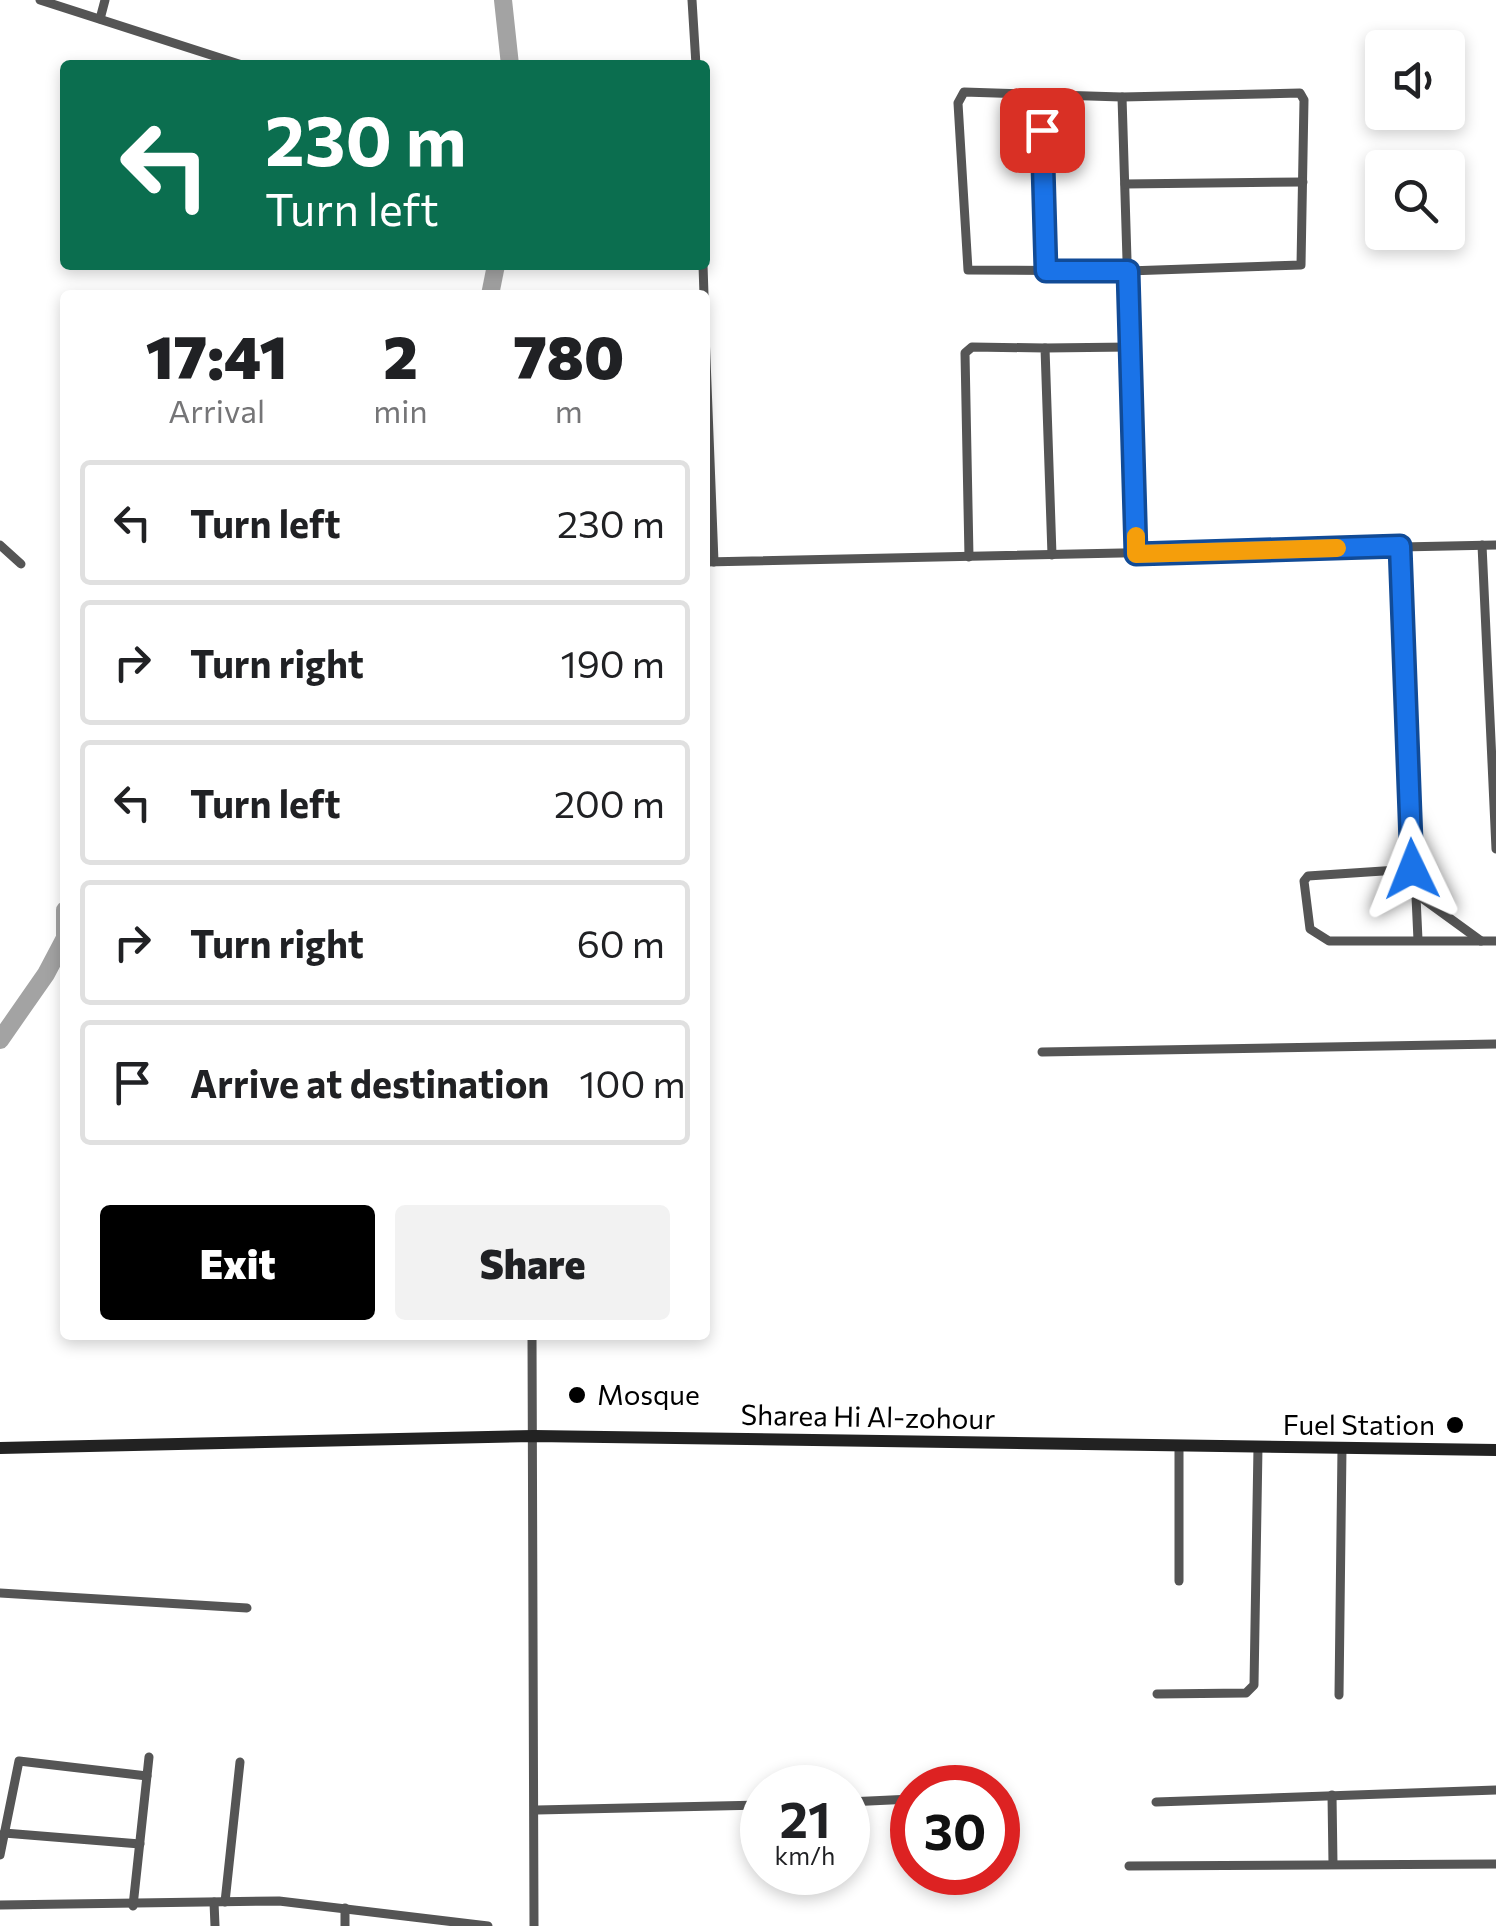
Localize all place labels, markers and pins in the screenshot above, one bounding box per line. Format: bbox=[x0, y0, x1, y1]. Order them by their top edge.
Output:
pin bbox=[1000, 88, 1085, 173]
place label: Mosque bbox=[597, 1377, 700, 1411]
marker: Mosque bbox=[566, 1384, 588, 1406]
place label: Fuel Station bbox=[1283, 1407, 1435, 1441]
marker: Fuel Station bbox=[1444, 1414, 1466, 1436]

